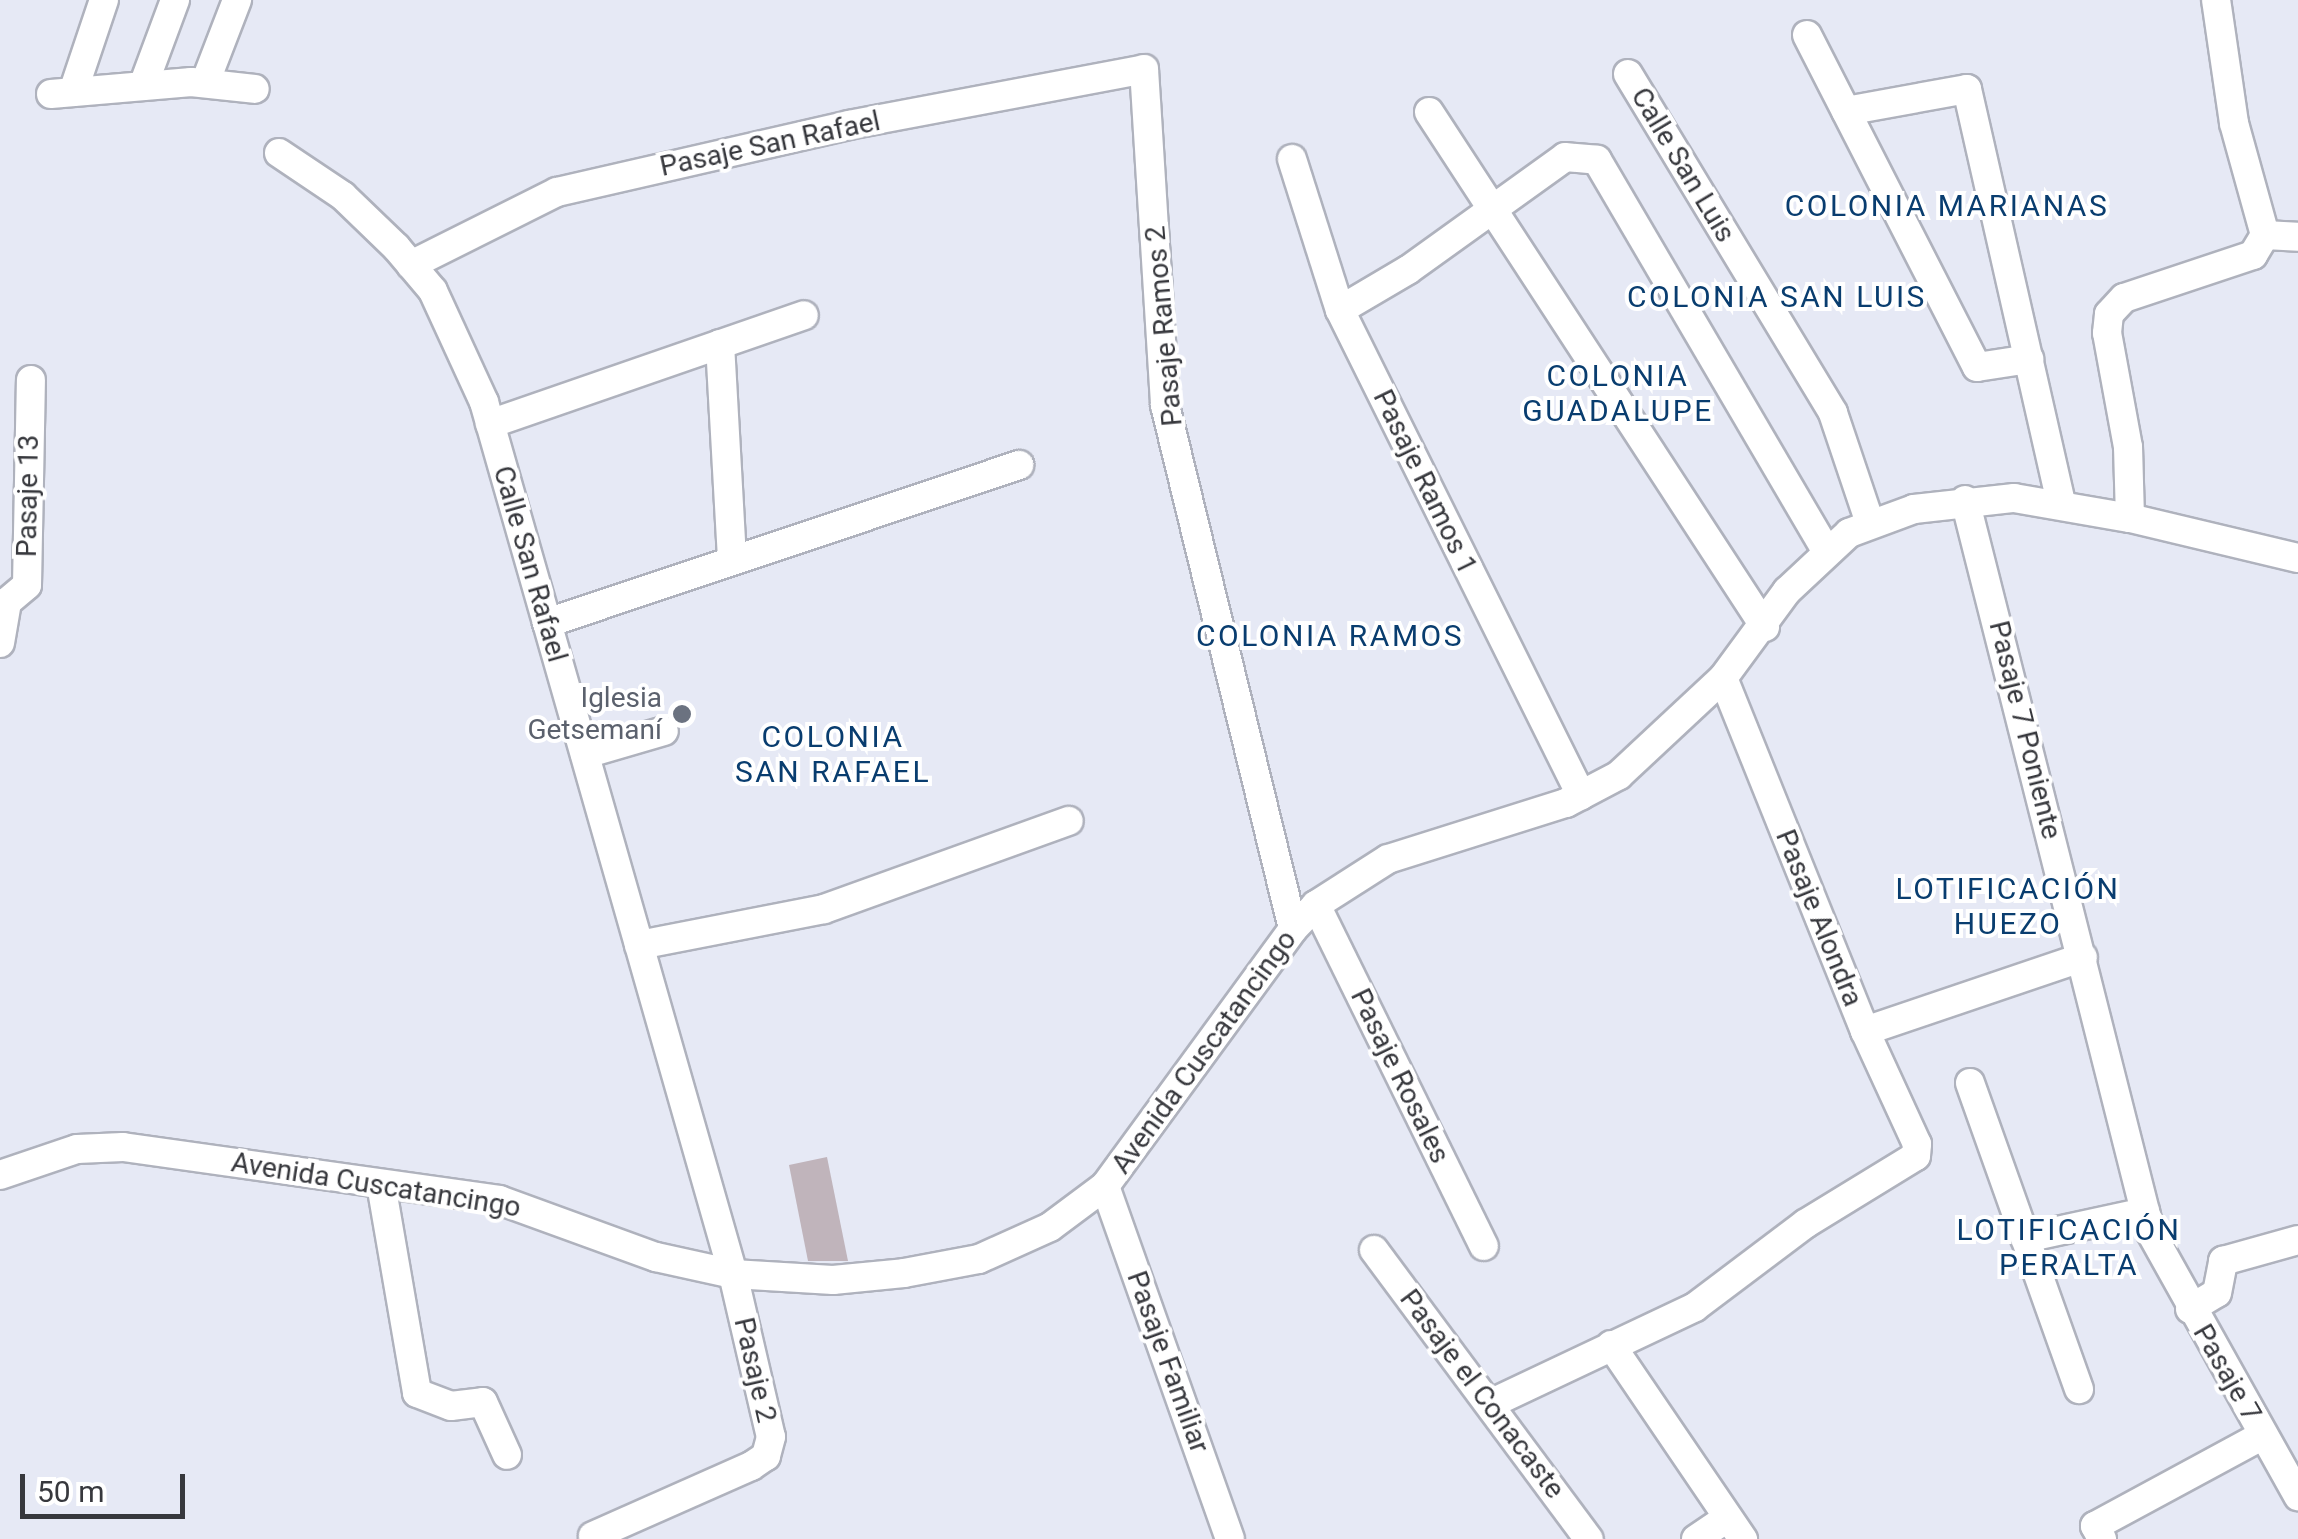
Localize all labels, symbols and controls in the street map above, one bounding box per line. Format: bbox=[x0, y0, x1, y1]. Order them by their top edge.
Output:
street label: Calle San Luis bbox=[1624, 82, 1742, 248]
street label: Pasaje San Rafael bbox=[657, 104, 883, 184]
district label: COLONIA MARIANAS bbox=[1785, 188, 2109, 224]
street label: Pasaje Ramos 2 bbox=[1139, 224, 1189, 428]
district label: COLONIA SAN LUIS bbox=[1627, 279, 1927, 315]
district label: COLONIA GUADALUPE bbox=[1522, 358, 1714, 428]
street label: Pasaje Ramos 1 bbox=[1366, 384, 1484, 580]
street label: Pasaje 13 bbox=[10, 435, 46, 557]
street label: Calle San Rafael bbox=[486, 462, 574, 666]
street label: Pasaje 7 Poniente bbox=[1982, 617, 2068, 843]
district label: COLONIA RAMOS bbox=[1196, 618, 1464, 654]
place label: Iglesia Getsemaní bbox=[527, 681, 662, 747]
marker: Iglesia Getsemaní bbox=[671, 703, 693, 725]
district label: COLONIA SAN RAFAEL bbox=[735, 719, 931, 790]
street label: Pasaje Alondra bbox=[1768, 825, 1870, 1011]
district label: LOTIFICACIÓN HUEZO bbox=[1896, 871, 2120, 942]
street label: Avenida Cuscatancingo bbox=[1104, 924, 1304, 1180]
street label: Pasaje Rosales bbox=[1343, 983, 1457, 1169]
street label: Avenida Cuscatancingo bbox=[229, 1146, 523, 1224]
district label: LOTIFICACIÓN PERALTA bbox=[1957, 1212, 2181, 1282]
street label: Pasaje Familiar bbox=[1120, 1267, 1216, 1457]
street label: Pasaje el Conacaste bbox=[1393, 1283, 1571, 1505]
street label: Pasaje 2 bbox=[727, 1314, 783, 1426]
street label: Pasaje 7 bbox=[2186, 1318, 2268, 1428]
scale bar bbox=[25, 1454, 190, 1516]
text: 50 m bbox=[37, 1474, 104, 1509]

